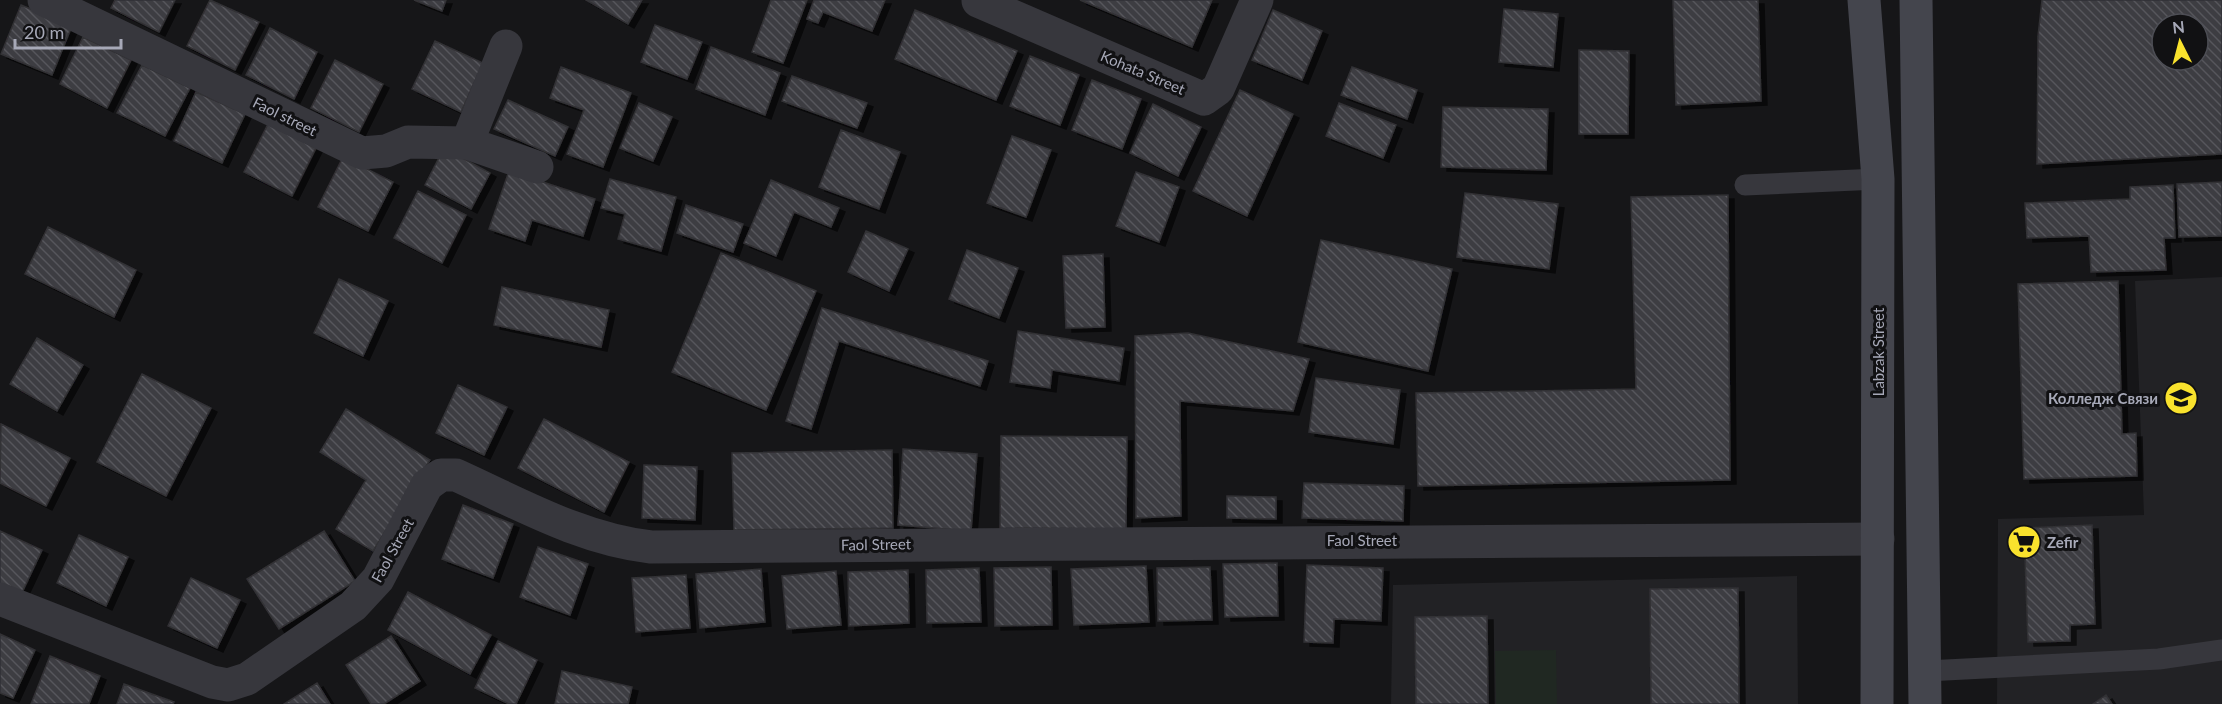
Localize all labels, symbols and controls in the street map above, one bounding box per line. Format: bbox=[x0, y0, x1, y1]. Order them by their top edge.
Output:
scale bar bbox=[15, 12, 122, 50]
north arrow bbox=[2150, 12, 2210, 72]
text: N bbox=[2171, 16, 2186, 37]
text: 20 m bbox=[24, 21, 64, 43]
street label: Kohata Street bbox=[1098, 46, 1188, 98]
street label: Faol street bbox=[250, 93, 320, 139]
street label: Labzak Street bbox=[1869, 307, 1887, 396]
school or university icon: Колледж Связи bbox=[2163, 380, 2199, 416]
place label: Колледж Связи bbox=[2048, 389, 2158, 407]
street label: Faol Street bbox=[367, 514, 417, 585]
supermarket icon: Zefir bbox=[2006, 524, 2042, 560]
street label: Faol Street bbox=[1327, 531, 1398, 549]
place label: Zefir bbox=[2047, 533, 2079, 551]
street label: Faol Street bbox=[841, 534, 912, 554]

